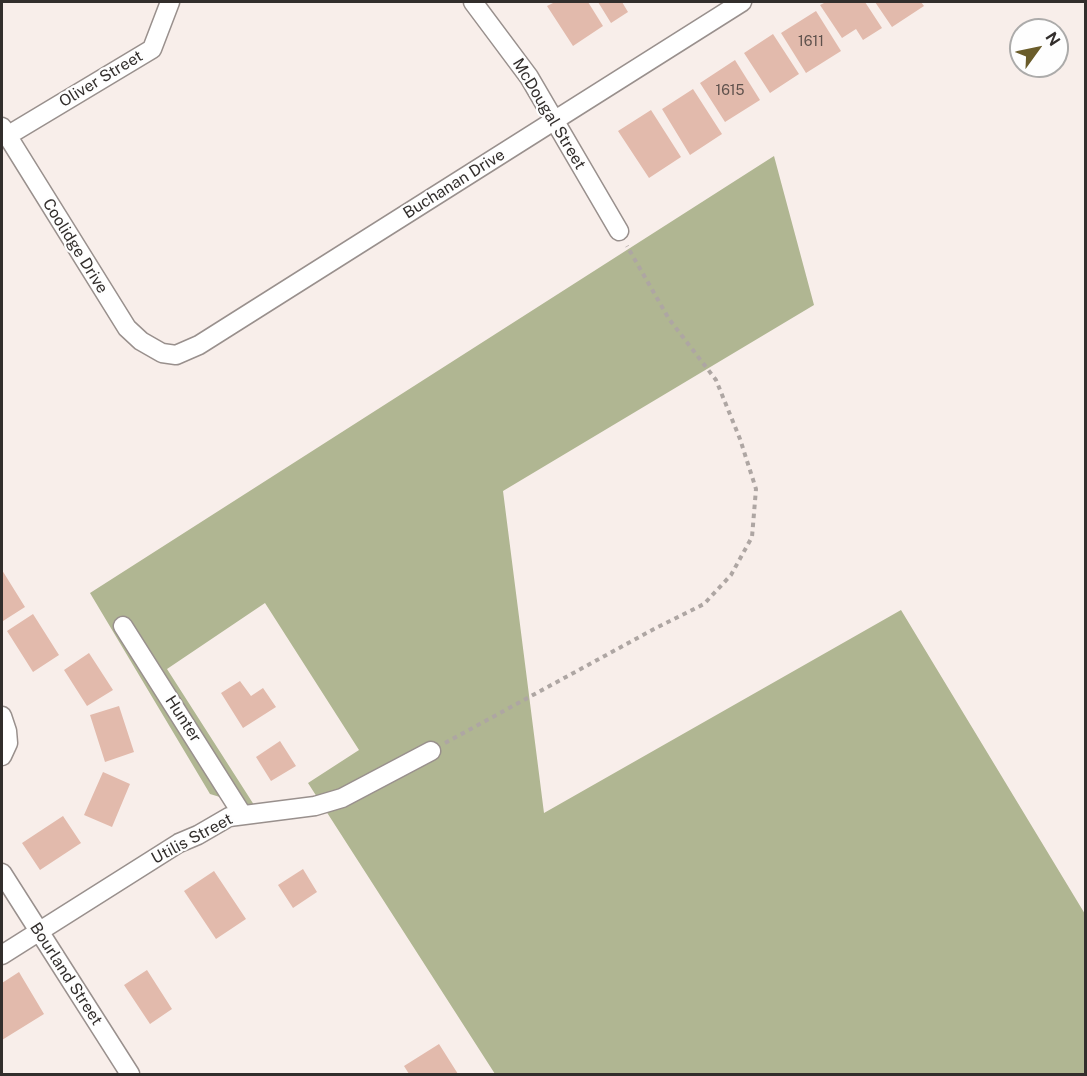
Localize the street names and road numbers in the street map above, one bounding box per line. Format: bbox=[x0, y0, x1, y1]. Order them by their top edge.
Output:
street label: Oliver Street bbox=[56, 47, 146, 111]
street label: McDougal Street bbox=[508, 55, 590, 173]
street label: Buchanan Drive bbox=[400, 145, 508, 223]
street label: Coolidge Drive bbox=[38, 195, 112, 297]
street label: Hunter bbox=[161, 692, 205, 746]
street label: Utilis Street bbox=[148, 810, 236, 868]
street label: Bourland Street bbox=[26, 919, 106, 1029]

